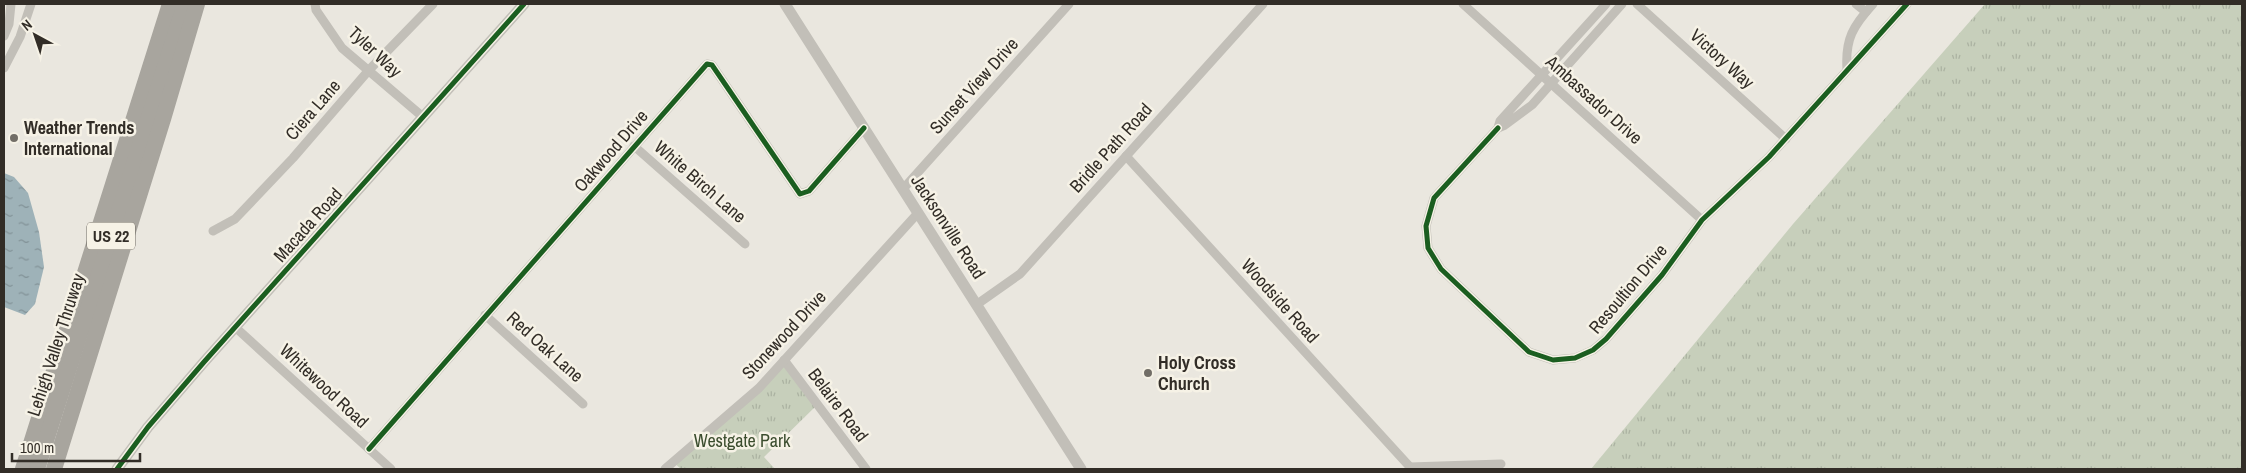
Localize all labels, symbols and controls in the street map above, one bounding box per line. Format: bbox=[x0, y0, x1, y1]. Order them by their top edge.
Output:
north arrow bbox=[10, 10, 60, 60]
text: N bbox=[18, 15, 36, 35]
street label: Tyler Way bbox=[343, 20, 408, 83]
street label: Victory Way bbox=[1685, 23, 1760, 95]
street label: Sunset View Drive bbox=[924, 32, 1024, 139]
street label: Ambassador Drive bbox=[1540, 49, 1648, 150]
street label: Ciera Lane bbox=[279, 74, 346, 145]
street label: Bridle Path Road bbox=[1064, 98, 1158, 198]
street label: Oakwood Drive bbox=[568, 104, 653, 197]
place label: Weather Trends International bbox=[24, 115, 134, 161]
marker: Weather Trends International bbox=[8, 132, 20, 144]
street label: White Birch Lane bbox=[649, 135, 752, 228]
street label: Jacksonville Road bbox=[905, 170, 992, 284]
street label: Macada Road bbox=[268, 182, 348, 267]
road number: US 22 bbox=[87, 222, 135, 250]
street label: Resoultion Drive bbox=[1583, 239, 1673, 339]
street label: Woodside Road bbox=[1236, 253, 1325, 348]
street label: Lehigh Valley Thruway bbox=[21, 270, 91, 419]
street label: Stonewood Drive bbox=[736, 285, 831, 385]
street label: Red Oak Lane bbox=[502, 305, 589, 388]
street label: Whitewood Road bbox=[274, 338, 374, 433]
place label: Holy Cross Church bbox=[1158, 350, 1236, 396]
street label: Belaire Road bbox=[802, 363, 874, 447]
marker: Holy Cross Church bbox=[1142, 367, 1154, 379]
park label: Westgate Park bbox=[694, 428, 791, 453]
scale bar bbox=[12, 430, 140, 462]
text: 100 m bbox=[20, 437, 54, 458]

